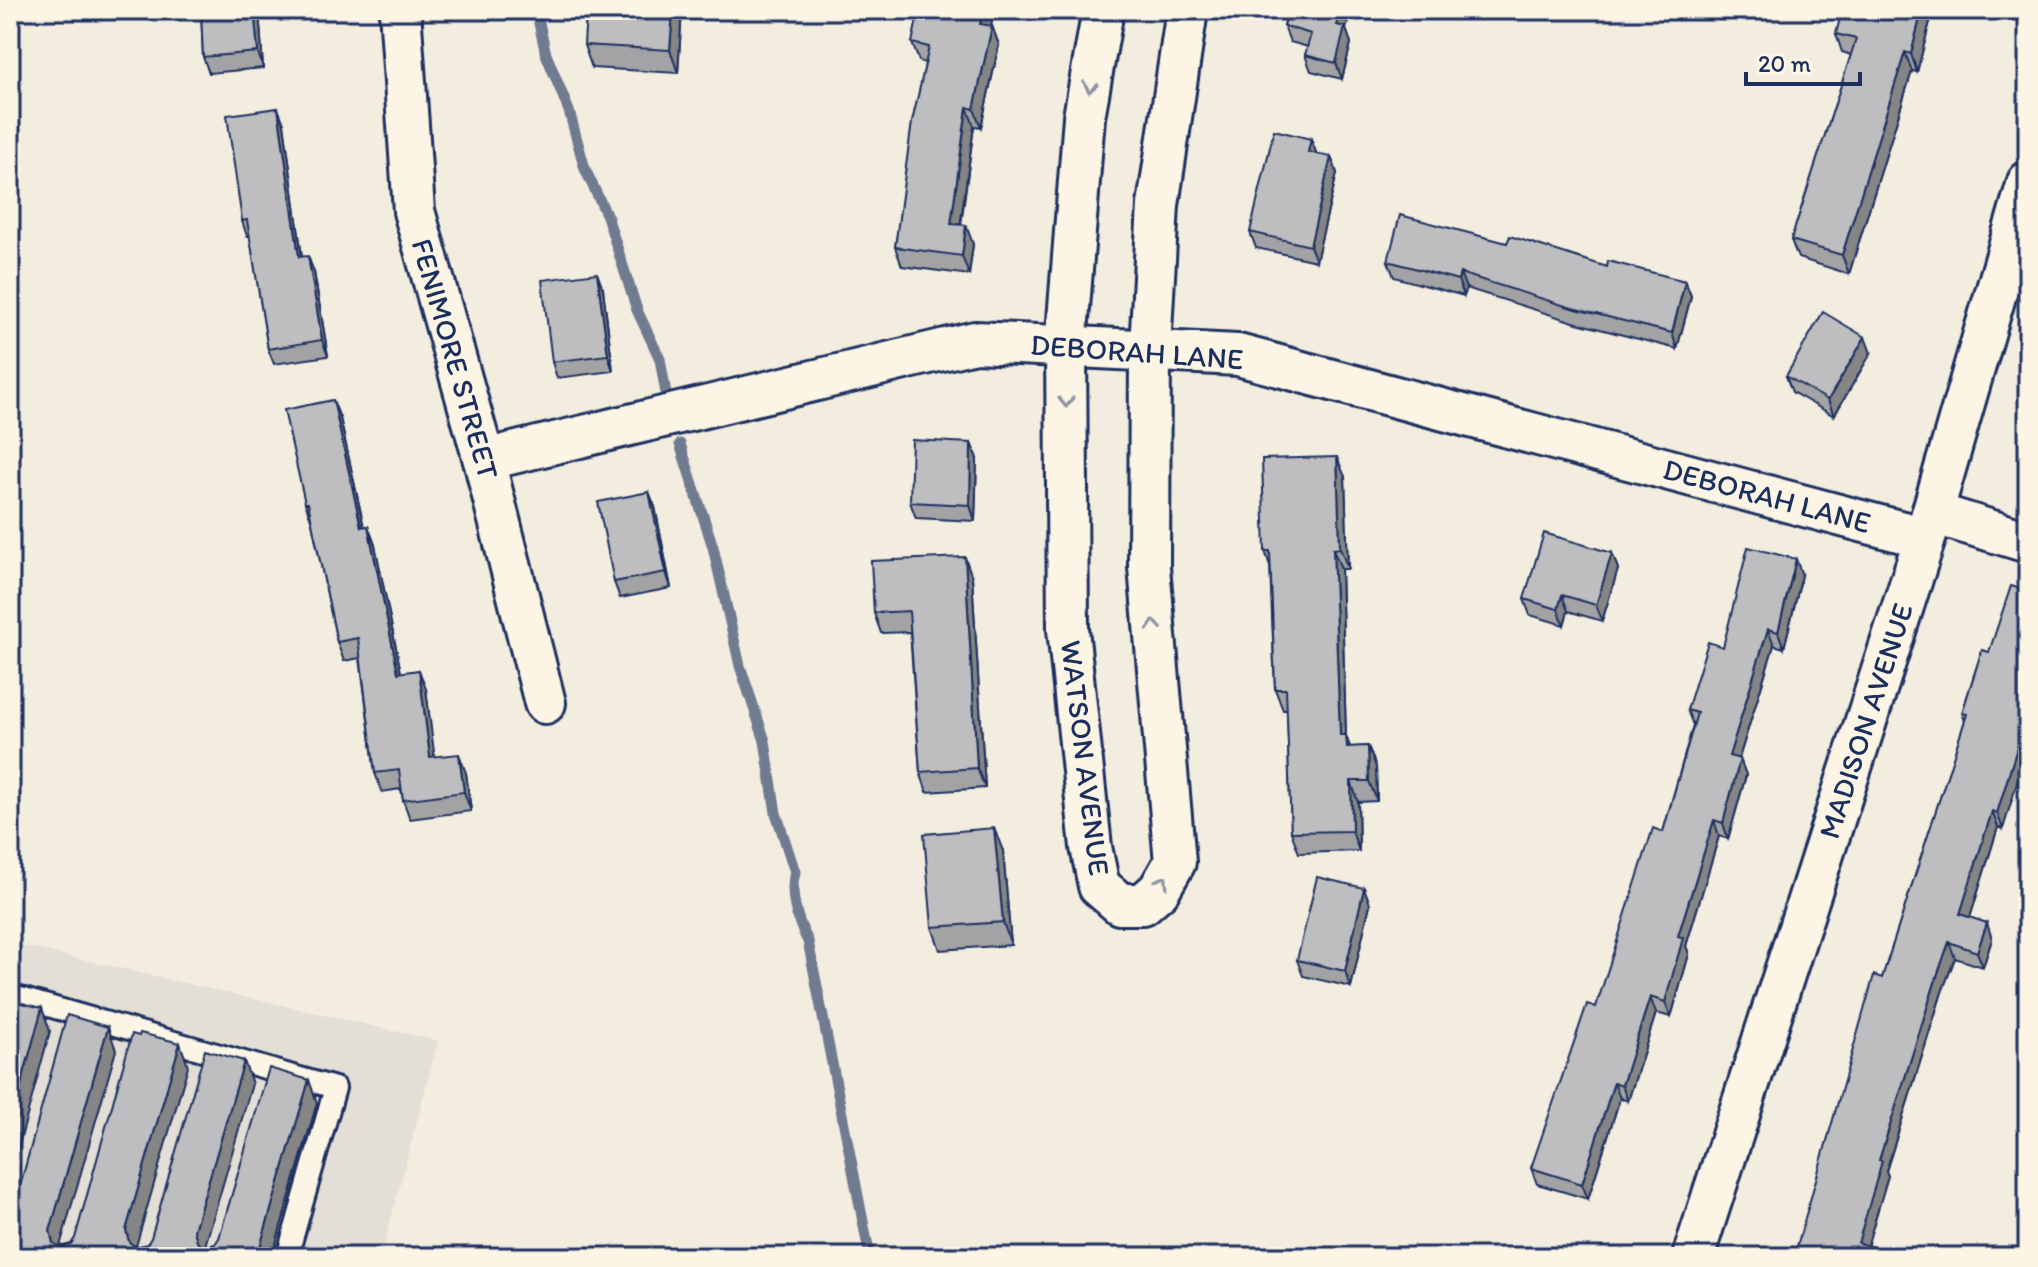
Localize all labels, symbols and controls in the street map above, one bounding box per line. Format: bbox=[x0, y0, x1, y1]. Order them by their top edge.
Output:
scale bar bbox=[1746, 36, 1860, 86]
text: 20 m bbox=[1758, 49, 1811, 78]
one-way arrow bbox=[1082, 80, 1099, 94]
street label: FENIMORE STREET bbox=[403, 234, 508, 484]
street label: DEBORAH LANE bbox=[1029, 326, 1245, 377]
one-way arrow bbox=[1057, 396, 1075, 409]
street label: DEBORAH LANE bbox=[1659, 450, 1875, 541]
street label: MADISON AVENUE bbox=[1810, 598, 1921, 843]
one-way arrow bbox=[1146, 619, 1163, 632]
street label: WATSON AVENUE bbox=[1053, 638, 1118, 878]
one-way arrow bbox=[1153, 875, 1168, 890]

